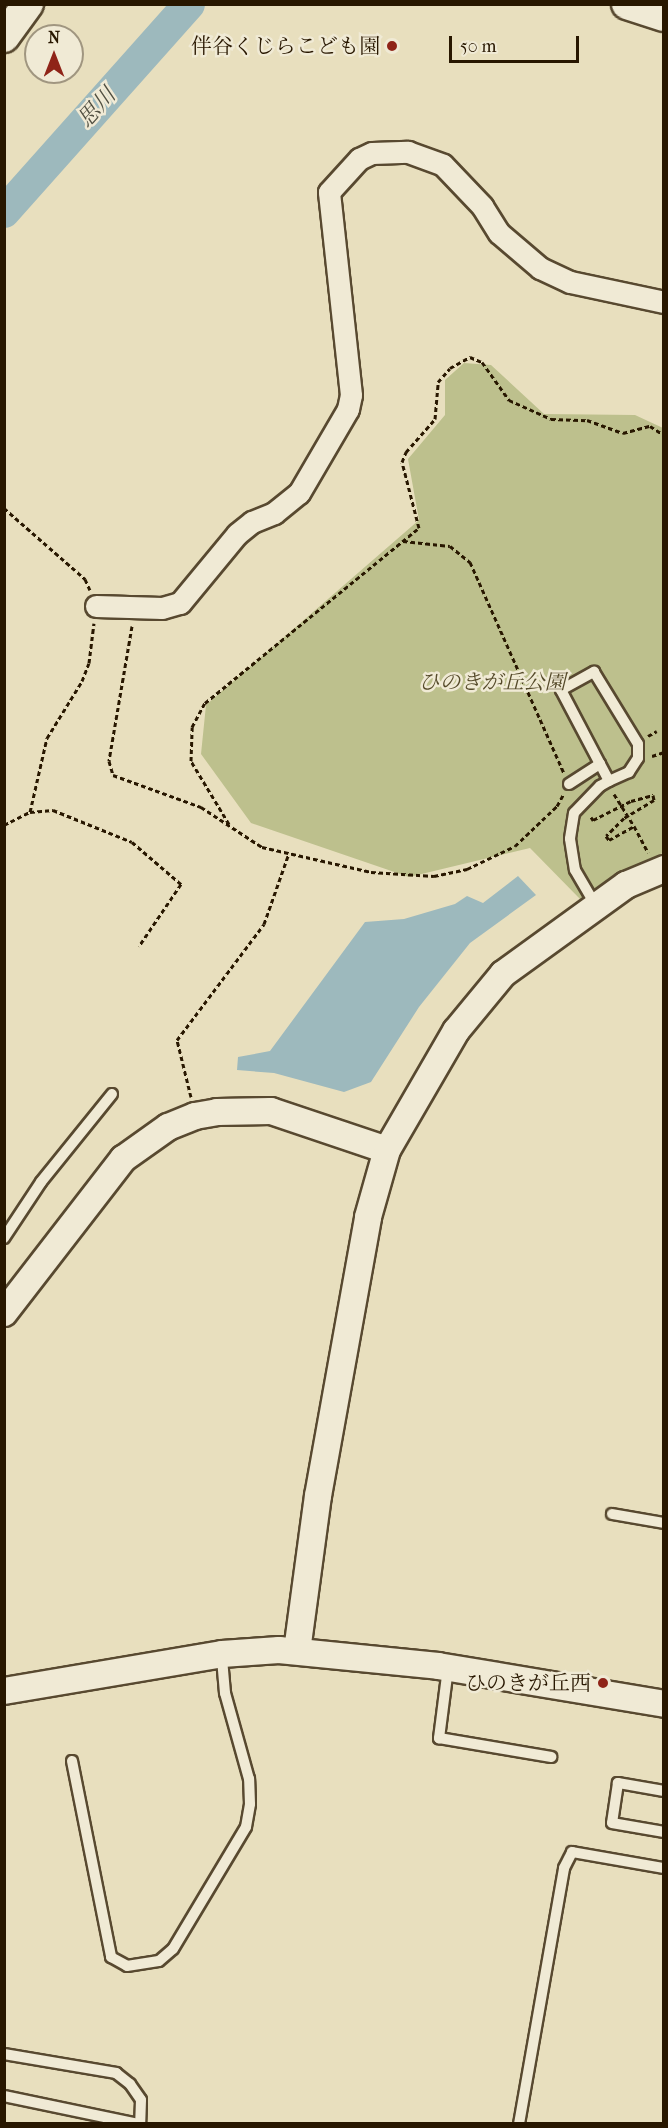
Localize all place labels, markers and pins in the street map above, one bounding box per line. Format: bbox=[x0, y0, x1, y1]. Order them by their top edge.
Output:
place label: 伴谷くじらこども園 bbox=[191, 33, 380, 59]
marker: 伴谷くじらこども園 bbox=[385, 39, 399, 53]
place label: ひのきが丘西 bbox=[465, 1670, 591, 1696]
marker: ひのきが丘西 bbox=[596, 1676, 610, 1690]

